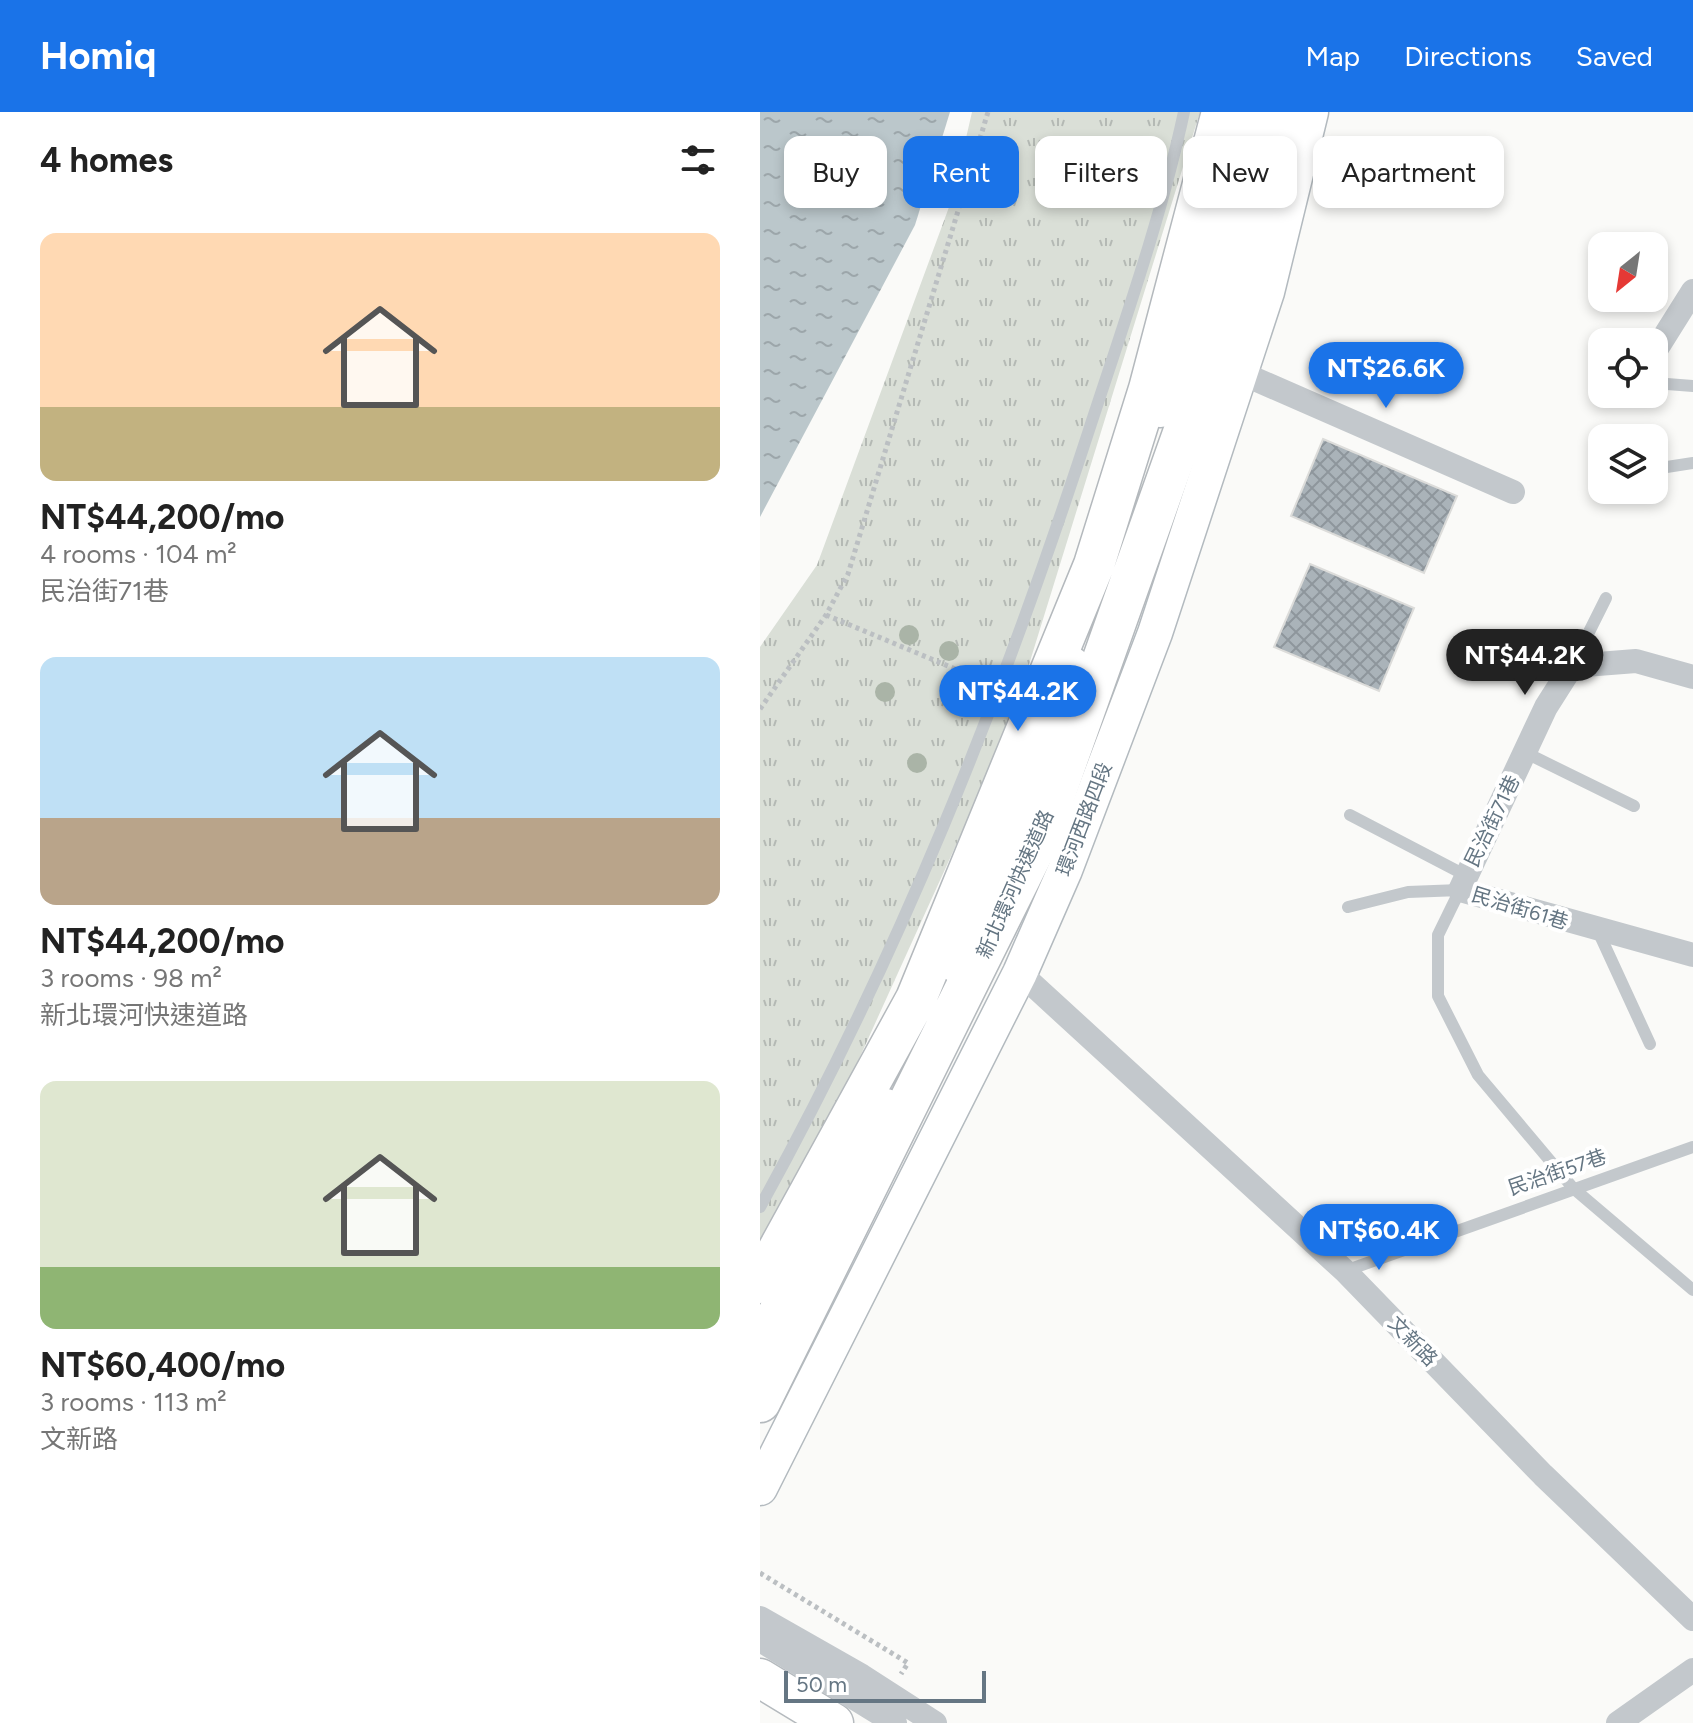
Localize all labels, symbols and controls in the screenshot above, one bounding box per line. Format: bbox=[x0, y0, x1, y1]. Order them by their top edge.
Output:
text: Homiq bbox=[40, 33, 156, 79]
text: Map bbox=[1306, 39, 1360, 73]
text: Directions bbox=[1404, 39, 1532, 73]
text: Saved bbox=[1576, 39, 1653, 73]
chip: Buy bbox=[784, 136, 887, 208]
chip: Rent bbox=[903, 136, 1019, 208]
chip: Filters bbox=[1035, 136, 1167, 208]
chip: New bbox=[1183, 136, 1297, 208]
chip: Apartment bbox=[1313, 136, 1504, 208]
icon: filters bbox=[676, 138, 720, 182]
text: 4 homes bbox=[40, 140, 173, 181]
north arrow bbox=[1588, 232, 1668, 312]
map controls bbox=[1588, 232, 1668, 504]
icon: home bbox=[308, 285, 452, 429]
button: locate bbox=[1588, 328, 1668, 408]
pin: NT$26.6K bbox=[1303, 342, 1469, 410]
text: NT$26.6K bbox=[1327, 352, 1445, 384]
button: layers bbox=[1588, 424, 1668, 504]
text: NT$44,200/mo bbox=[40, 497, 285, 538]
text: 4 rooms · 104 m² bbox=[40, 538, 237, 570]
text: 民治街71巷 bbox=[40, 575, 169, 607]
pin: NT$44.2K bbox=[1442, 629, 1608, 697]
text: NT$44.2K bbox=[1464, 639, 1586, 671]
pin: NT$44.2K bbox=[935, 665, 1101, 733]
text: NT$44.2K bbox=[957, 675, 1079, 707]
icon: home bbox=[308, 709, 452, 853]
street label: 環河西路四段 bbox=[1051, 759, 1117, 879]
street label: 民治街71巷 bbox=[1460, 771, 1524, 871]
street label: 新北環河快速道路 bbox=[971, 806, 1059, 962]
street label: 民治街61巷 bbox=[1469, 882, 1571, 934]
text: NT$44,200/mo bbox=[40, 921, 285, 962]
text: 3 rooms · 98 m² bbox=[40, 962, 222, 994]
text: 新北環河快速道路 bbox=[40, 999, 248, 1031]
icon: home bbox=[308, 1133, 452, 1277]
street label: 民治街57巷 bbox=[1505, 1144, 1609, 1200]
pin: NT$60.4K bbox=[1296, 1204, 1462, 1272]
text: NT$60.4K bbox=[1318, 1214, 1440, 1246]
street label: 文新路 bbox=[1384, 1311, 1442, 1371]
text: NT$60,400/mo bbox=[40, 1345, 285, 1386]
text: 3 rooms · 113 m² bbox=[40, 1386, 227, 1418]
text: 文新路 bbox=[40, 1423, 118, 1455]
scale bar bbox=[784, 1667, 986, 1703]
text: 50 m bbox=[796, 1671, 847, 1698]

